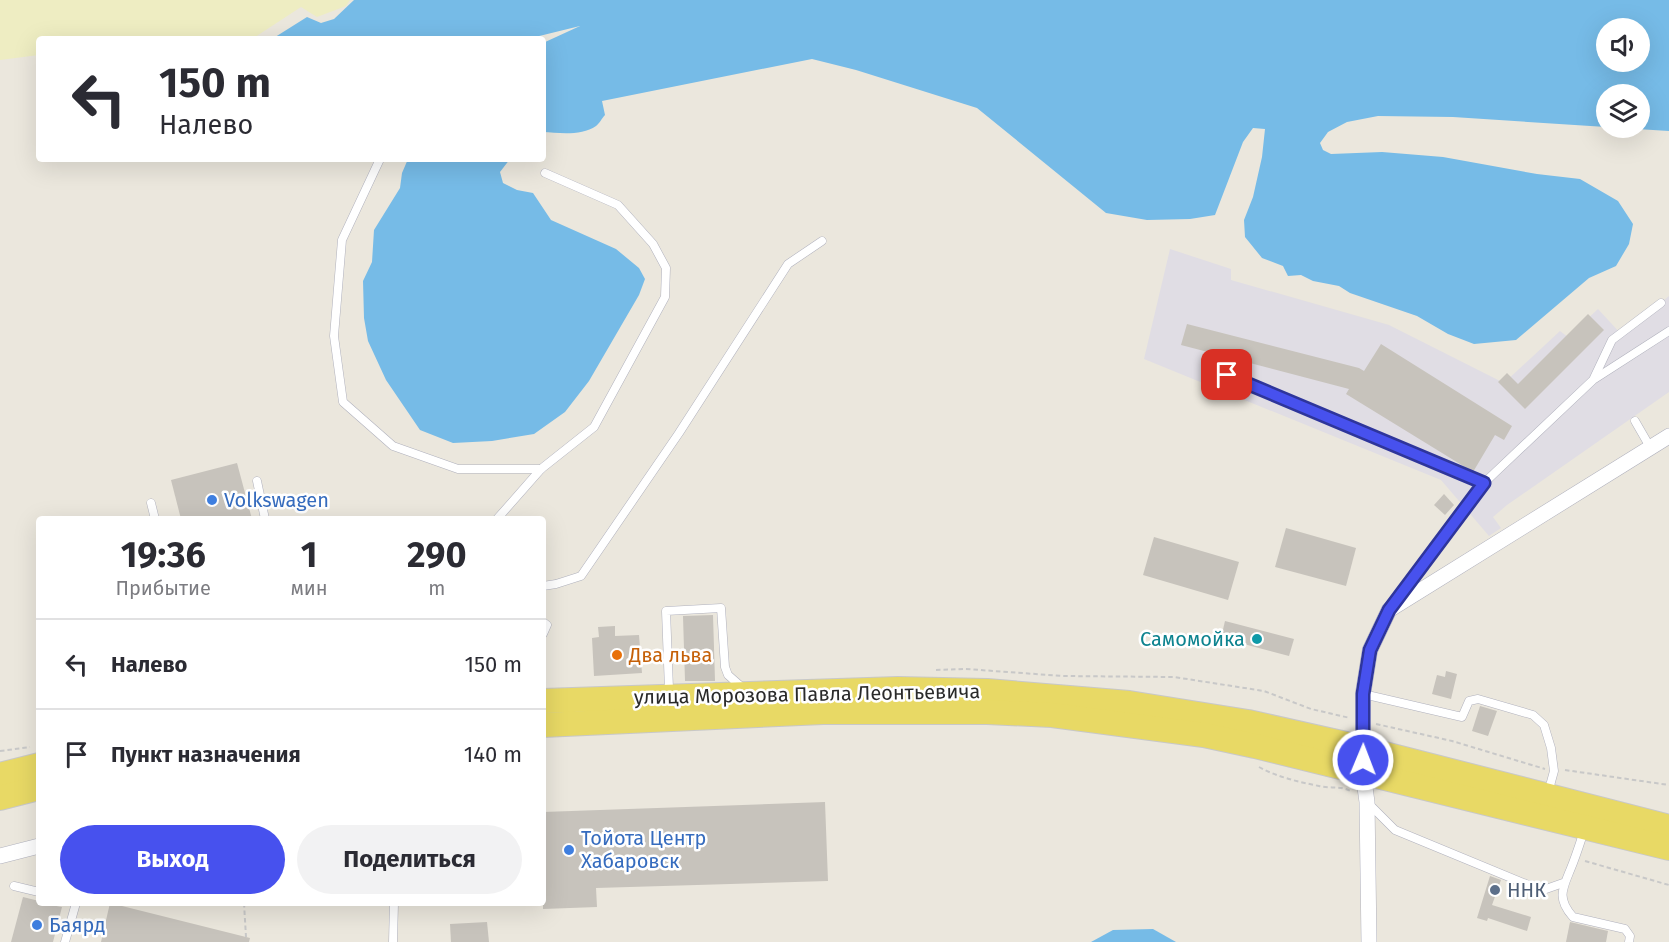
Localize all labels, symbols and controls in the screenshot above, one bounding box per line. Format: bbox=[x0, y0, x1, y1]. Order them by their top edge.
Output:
map controls bbox=[1596, 18, 1650, 138]
button: sound bbox=[1596, 18, 1650, 72]
text: 150 m bbox=[159, 58, 271, 108]
icon: left bbox=[60, 60, 138, 138]
button: layers bbox=[1596, 84, 1650, 138]
text: Налево bbox=[159, 109, 253, 141]
pin bbox=[1201, 349, 1252, 400]
icon: arrive bbox=[1210, 358, 1243, 391]
place label: Volkswagen bbox=[224, 488, 329, 512]
marker: Volkswagen bbox=[205, 493, 219, 507]
text: 19:36 bbox=[121, 533, 206, 577]
text: 1 bbox=[301, 533, 317, 577]
text: 290 bbox=[407, 533, 467, 577]
text: Прибытие bbox=[115, 576, 211, 600]
text: мин bbox=[290, 576, 328, 600]
text: m bbox=[428, 576, 445, 600]
place label: Самомойка bbox=[1140, 627, 1245, 651]
marker: Самомойка bbox=[1250, 632, 1264, 646]
place label: Два льва bbox=[628, 643, 712, 667]
icon: left bbox=[60, 648, 93, 681]
marker: Два льва bbox=[610, 648, 624, 662]
text: Налево bbox=[111, 651, 187, 678]
text: 150 m bbox=[464, 651, 522, 678]
street label: улица Морозова Павла Леонтьевича bbox=[634, 679, 980, 709]
position arrow bbox=[1331, 728, 1395, 792]
icon: arrive bbox=[60, 738, 93, 771]
text: Пункт назначения bbox=[111, 741, 301, 768]
text: 140 m bbox=[464, 741, 522, 768]
button: Выход bbox=[60, 825, 285, 894]
button: Поделиться bbox=[297, 825, 522, 894]
place label: Тойота Центр Хабаровск bbox=[581, 826, 706, 873]
marker: Тойота Центр Хабаровск bbox=[562, 843, 576, 857]
place label: ННК bbox=[1507, 878, 1546, 902]
marker: ННК bbox=[1488, 883, 1502, 897]
place label: Баярд bbox=[49, 913, 105, 937]
marker: Баярд bbox=[30, 918, 44, 932]

